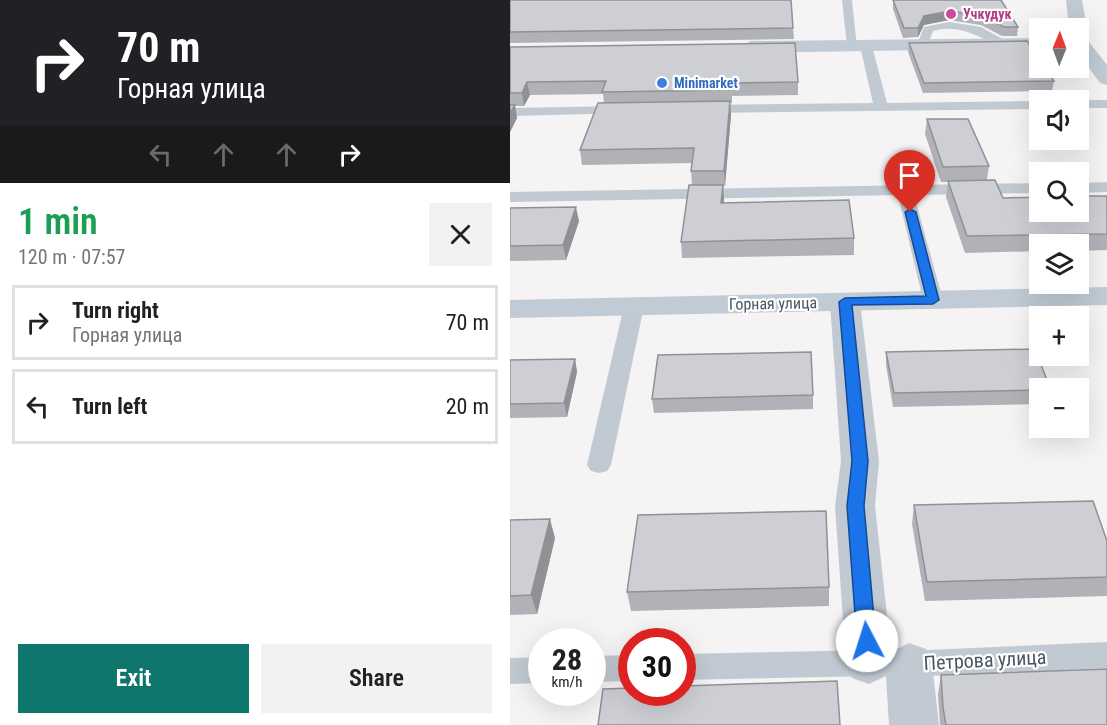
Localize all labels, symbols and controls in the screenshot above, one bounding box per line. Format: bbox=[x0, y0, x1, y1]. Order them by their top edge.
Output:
place label: Учкудук bbox=[963, 6, 1012, 22]
marker: Учкудук bbox=[944, 7, 958, 21]
north arrow bbox=[1029, 18, 1089, 78]
map controls bbox=[1029, 18, 1089, 438]
text: 70 m bbox=[117, 23, 200, 72]
icon: right bbox=[18, 24, 96, 102]
text: Горная улица bbox=[117, 73, 266, 105]
place label: Minimarket bbox=[674, 75, 738, 91]
marker: Minimarket bbox=[655, 76, 669, 90]
button: sound bbox=[1029, 90, 1089, 150]
icon: left bbox=[144, 138, 177, 171]
icon: ahead bbox=[207, 138, 240, 171]
icon: ahead bbox=[270, 138, 303, 171]
icon: right bbox=[333, 138, 366, 171]
pin bbox=[884, 150, 935, 212]
icon: arrive bbox=[893, 159, 926, 192]
button: search bbox=[1029, 162, 1089, 222]
text: 1 min bbox=[18, 201, 98, 243]
button: close bbox=[429, 203, 492, 266]
button: layers bbox=[1029, 234, 1089, 294]
text: 120 m · 07:57 bbox=[18, 245, 125, 269]
street label: Горная улица bbox=[729, 293, 817, 314]
text: Turn right bbox=[72, 298, 159, 323]
icon: right bbox=[21, 306, 54, 339]
button: + bbox=[1029, 306, 1089, 366]
text: 70 m bbox=[446, 310, 489, 335]
text: Горная улица bbox=[72, 323, 182, 347]
button: − bbox=[1029, 378, 1089, 438]
icon: left bbox=[21, 390, 54, 423]
text: Turn left bbox=[72, 394, 147, 419]
text: 20 m bbox=[446, 394, 489, 419]
position arrow bbox=[835, 609, 899, 673]
speed limit sign: 30 bbox=[618, 628, 696, 706]
text: 28 bbox=[552, 642, 582, 677]
button: Exit bbox=[18, 644, 249, 713]
button: Share bbox=[261, 644, 492, 713]
street label: Петрова улица bbox=[923, 645, 1047, 675]
text: km/h bbox=[552, 673, 582, 691]

